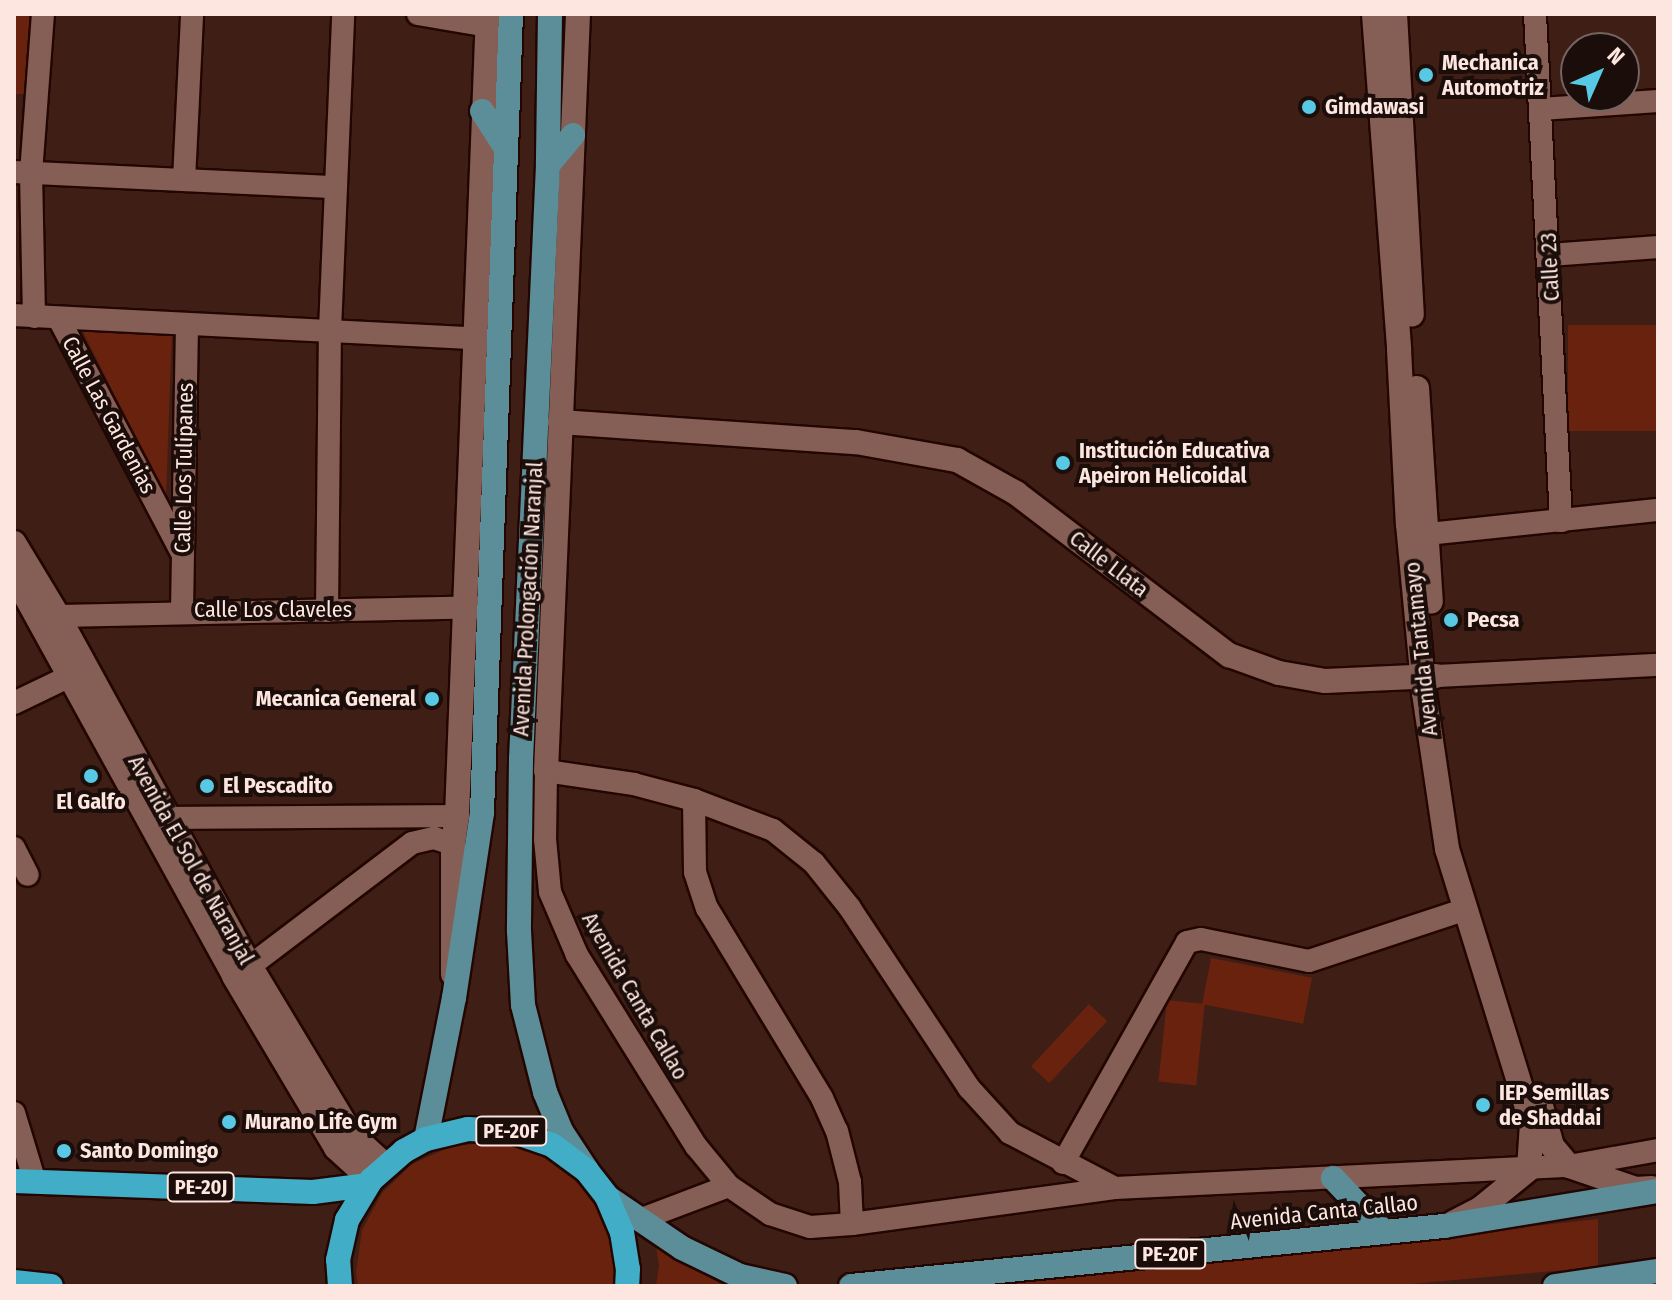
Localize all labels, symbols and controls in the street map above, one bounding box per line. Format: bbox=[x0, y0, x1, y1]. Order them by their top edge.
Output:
north arrow bbox=[1560, 32, 1640, 112]
text: N bbox=[1602, 42, 1630, 70]
place label: Mechanica Automotriz bbox=[1442, 49, 1544, 100]
marker: Mechanica Automotriz bbox=[1417, 66, 1435, 84]
place label: Gimdawasi bbox=[1325, 94, 1424, 120]
marker: Gimdawasi bbox=[1300, 98, 1318, 116]
street label: Calle 23 bbox=[1535, 232, 1565, 302]
street label: Calle Las Gardenias bbox=[56, 332, 162, 498]
street label: Calle Los Tulipanes bbox=[169, 382, 199, 554]
place label: Institución Educativa Apeiron Helicoidal bbox=[1079, 437, 1270, 488]
marker: Institución Educativa Apeiron Helicoidal bbox=[1054, 454, 1072, 472]
street label: Avenida Prolongación Naranjal bbox=[508, 461, 548, 737]
street label: Calle Llata bbox=[1064, 525, 1154, 603]
street label: Avenida Tantamayo bbox=[1399, 561, 1443, 737]
street label: Calle Los Claveles bbox=[194, 597, 352, 623]
place label: Pecsa bbox=[1467, 607, 1520, 633]
marker: Pecsa bbox=[1442, 611, 1460, 629]
place label: Mecanica General bbox=[256, 686, 416, 712]
marker: Mecanica General bbox=[423, 690, 441, 708]
street label: Avenida El Sol de Naranjal bbox=[123, 751, 259, 969]
marker: El Galfo bbox=[82, 767, 100, 785]
place label: El Pescadito bbox=[223, 773, 333, 799]
marker: El Pescadito bbox=[198, 777, 216, 795]
place label: El Galfo bbox=[56, 789, 126, 815]
street label: Avenida Canta Callao bbox=[576, 908, 694, 1084]
place label: IEP Semillas de Shaddai bbox=[1499, 1079, 1609, 1130]
marker: IEP Semillas de Shaddai bbox=[1474, 1096, 1492, 1114]
place label: Murano Life Gym bbox=[245, 1109, 397, 1135]
marker: Murano Life Gym bbox=[220, 1113, 238, 1131]
road number: PE-20F bbox=[475, 1115, 547, 1147]
place label: Santo Domingo bbox=[80, 1138, 219, 1164]
marker: Santo Domingo bbox=[55, 1142, 73, 1160]
road number: PE-20J bbox=[165, 1171, 237, 1203]
street label: Avenida Canta Callao bbox=[1229, 1189, 1419, 1235]
road number: PE-20F bbox=[1134, 1238, 1206, 1270]

